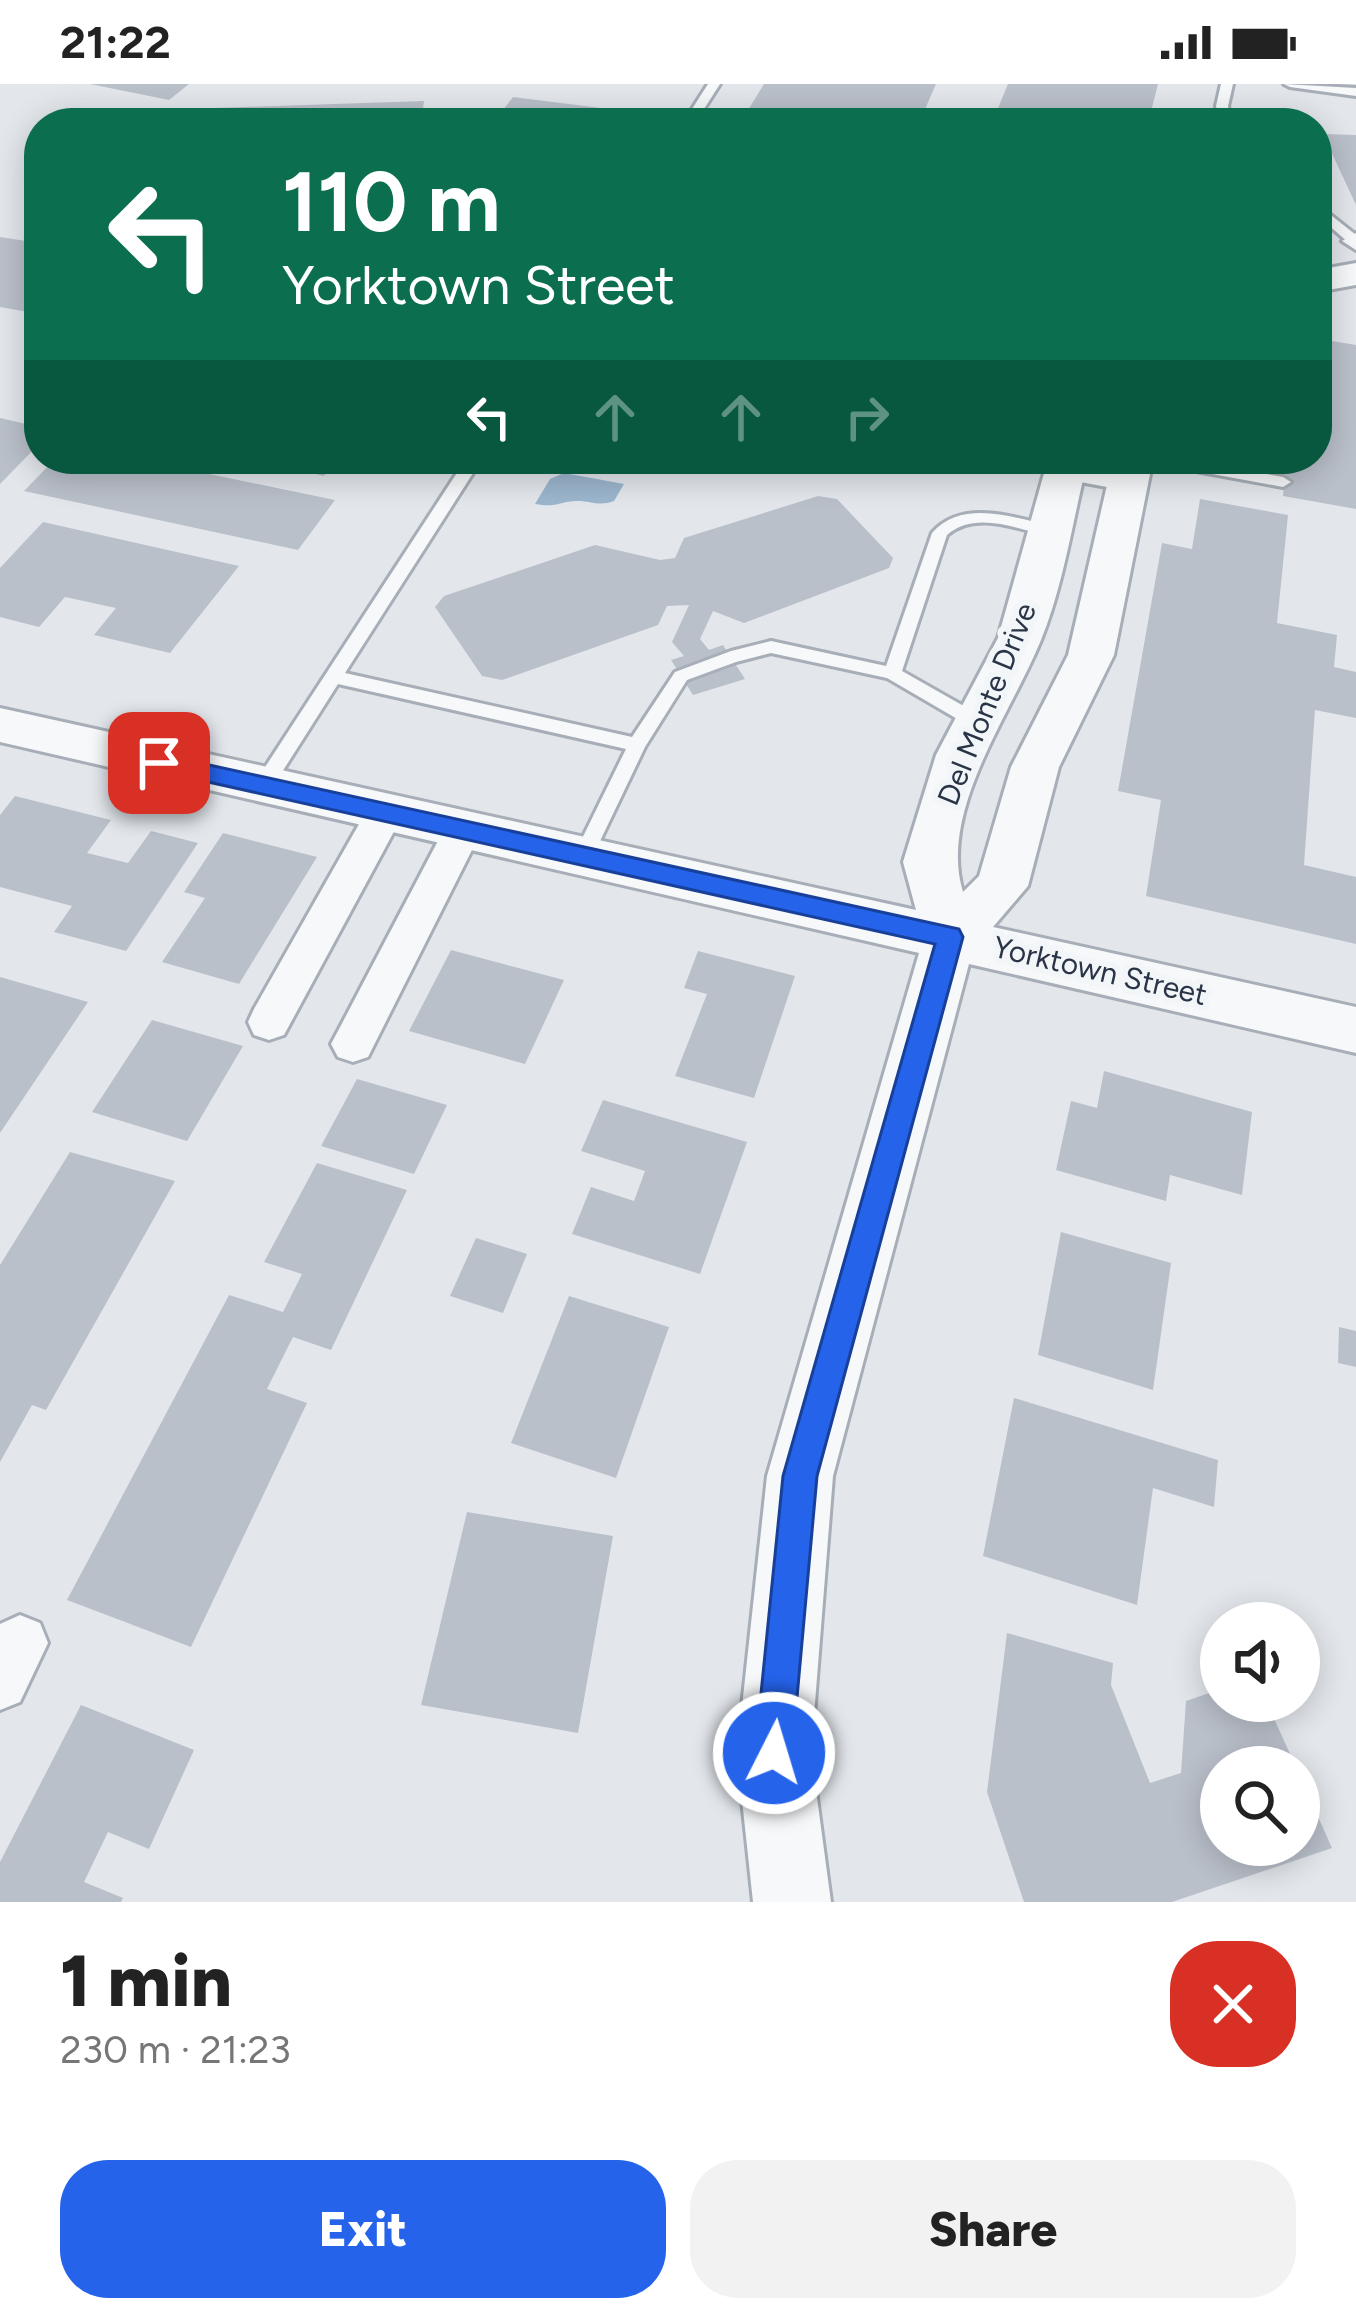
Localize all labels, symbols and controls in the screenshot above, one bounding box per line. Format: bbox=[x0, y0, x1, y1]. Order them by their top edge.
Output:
text: 21:22 bbox=[60, 15, 171, 69]
text: 110 m bbox=[282, 151, 501, 252]
icon: left bbox=[84, 156, 240, 312]
text: Yorktown Street bbox=[282, 253, 675, 318]
icon: left bbox=[456, 384, 522, 450]
icon: ahead bbox=[582, 384, 648, 450]
icon: ahead bbox=[708, 384, 774, 450]
icon: right bbox=[834, 384, 900, 450]
street label: Del Monte Drive bbox=[929, 597, 1044, 810]
pin bbox=[108, 712, 210, 814]
icon: arrive bbox=[126, 730, 192, 796]
street label: Yorktown Street bbox=[990, 928, 1211, 1013]
map controls bbox=[1200, 1602, 1320, 1866]
button: sound bbox=[1200, 1602, 1320, 1722]
position arrow bbox=[711, 1690, 837, 1816]
button: search bbox=[1200, 1746, 1320, 1866]
text: 1 min bbox=[60, 1938, 232, 2024]
button: close bbox=[1170, 1941, 1296, 2067]
text: 230 m · 21:23 bbox=[60, 2026, 291, 2073]
button: Exit bbox=[60, 2160, 666, 2298]
button: Share bbox=[690, 2160, 1296, 2298]

